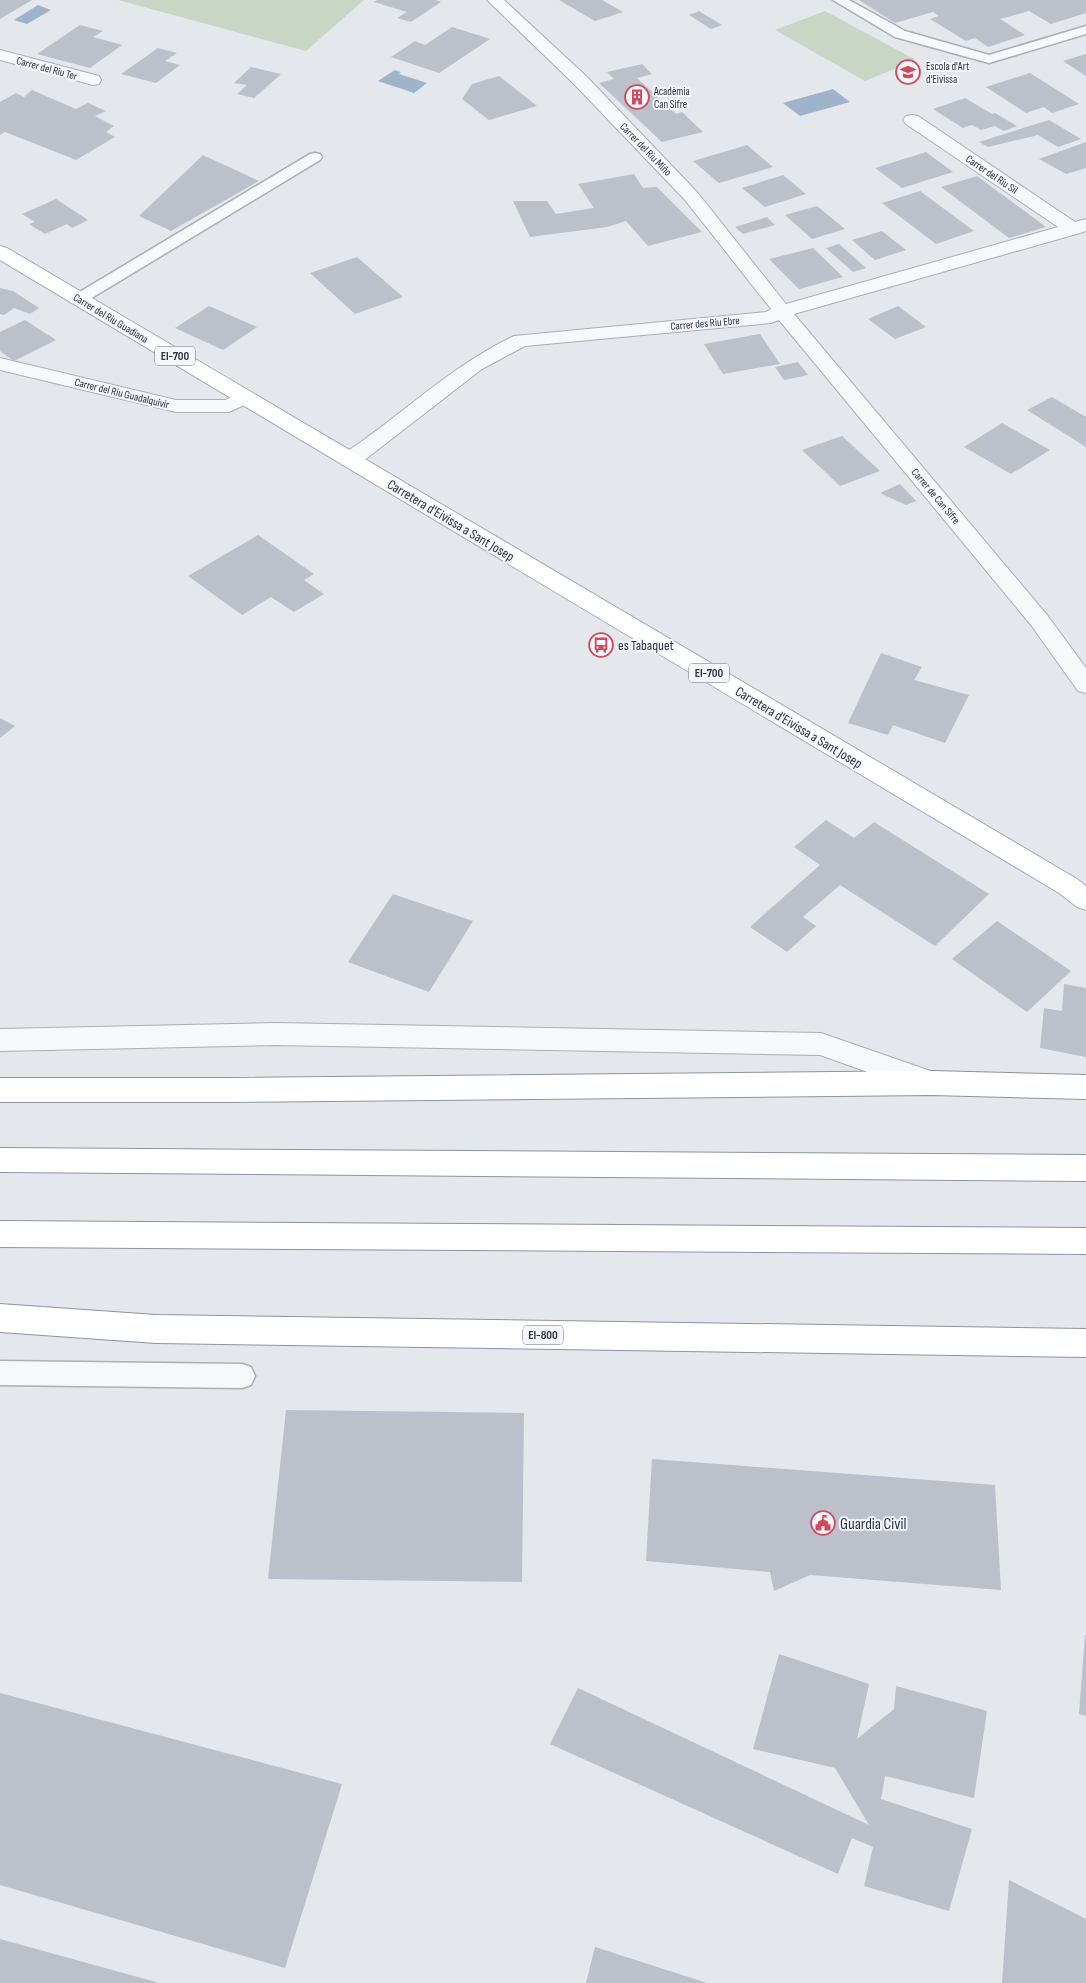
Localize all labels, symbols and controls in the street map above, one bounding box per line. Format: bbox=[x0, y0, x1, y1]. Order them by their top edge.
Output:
street label: Carrer del Riu Ter bbox=[15, 54, 79, 83]
school or university icon: Escola d'Art d'Eivissa bbox=[895, 59, 921, 85]
place label: Escola d'Art d'Eivissa bbox=[926, 60, 970, 86]
building icon: Acadèmia Can Sifre bbox=[624, 84, 650, 110]
place label: Acadèmia Can Sifre bbox=[653, 85, 690, 111]
street label: Carrer del Riu Miño bbox=[617, 120, 675, 179]
street label: Carrer del Riu Sil bbox=[963, 152, 1020, 197]
street label: Carrer del Riu Guadiana bbox=[71, 291, 151, 346]
street label: Carrer des Riu Ebre bbox=[670, 314, 740, 333]
road number: EI-700 bbox=[155, 346, 195, 366]
street label: Carrer del Riu Guadalquivir bbox=[73, 375, 171, 412]
street label: Carrer de Can Sifre bbox=[909, 466, 963, 527]
street label: Carretera d'Eivissa a Sant Josep bbox=[384, 476, 517, 565]
bus stop icon: es Tabaquet bbox=[588, 632, 614, 658]
place label: es Tabaquet bbox=[618, 637, 674, 654]
road number: EI-700 bbox=[689, 664, 729, 682]
street label: Carretera d'Eivissa a Sant Josep bbox=[732, 683, 865, 772]
road number: EI-800 bbox=[523, 1326, 563, 1344]
public building icon: Guardia Civil bbox=[810, 1510, 836, 1536]
place label: Guardia Civil bbox=[840, 1515, 906, 1534]

